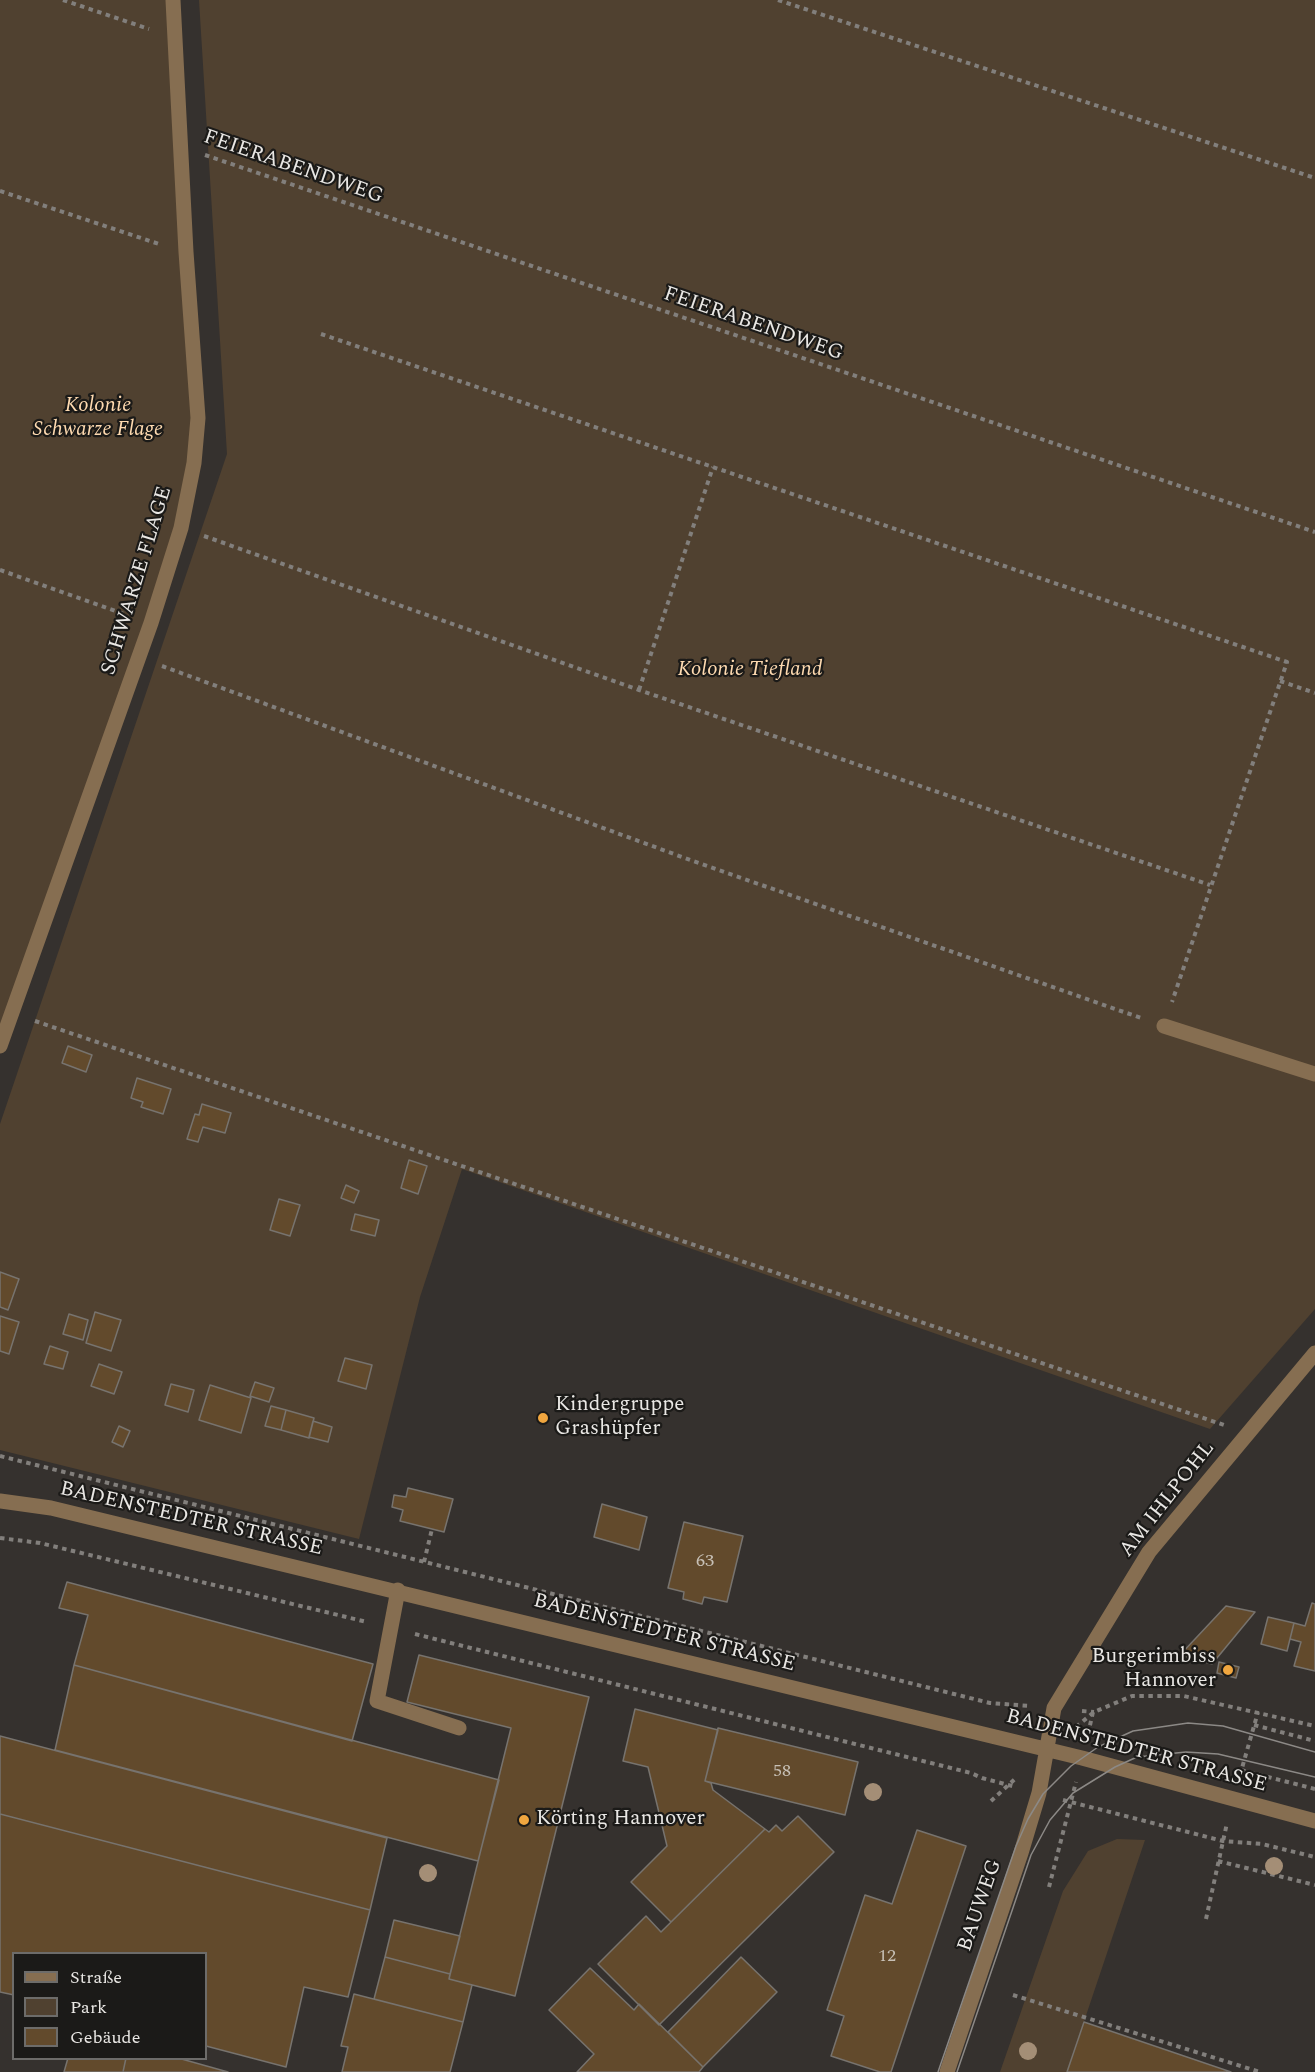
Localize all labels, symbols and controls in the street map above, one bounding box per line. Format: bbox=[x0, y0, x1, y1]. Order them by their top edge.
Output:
street label: FEIERABENDWEG bbox=[200, 125, 386, 211]
street label: FEIERABENDWEG bbox=[660, 282, 846, 368]
park label: Kolonie Schwarze Flage bbox=[33, 394, 163, 444]
street label: SCHWARZE FLAGE bbox=[97, 484, 179, 678]
park label: Kolonie Tiefland bbox=[678, 658, 822, 684]
place label: Kindergruppe Grashüpfer bbox=[555, 1393, 684, 1443]
marker: Kindergruppe Grashüpfer bbox=[536, 1411, 550, 1425]
street label: AM IHLPOHL bbox=[1115, 1437, 1221, 1563]
street label: BADENSTEDTER STRASSE bbox=[57, 1477, 325, 1563]
house number: 63 bbox=[696, 1551, 714, 1573]
street label: BADENSTEDTER STRASSE bbox=[530, 1589, 798, 1679]
place label: Burgerimbiss Hannover bbox=[1092, 1645, 1216, 1695]
marker: Burgerimbiss Hannover bbox=[1221, 1663, 1235, 1677]
street label: BADENSTEDTER STRASSE bbox=[1003, 1705, 1269, 1799]
house number: 58 bbox=[773, 1761, 791, 1783]
place label: Körting Hannover bbox=[536, 1807, 705, 1833]
marker: Körting Hannover bbox=[517, 1813, 531, 1827]
street label: BAUWEG bbox=[954, 1857, 1008, 1955]
house number: 12 bbox=[878, 1946, 896, 1968]
legend bbox=[12, 1952, 207, 2060]
text: Straße bbox=[70, 1964, 122, 1991]
text: Park bbox=[70, 1994, 107, 2021]
text: Gebäude bbox=[70, 2024, 140, 2051]

